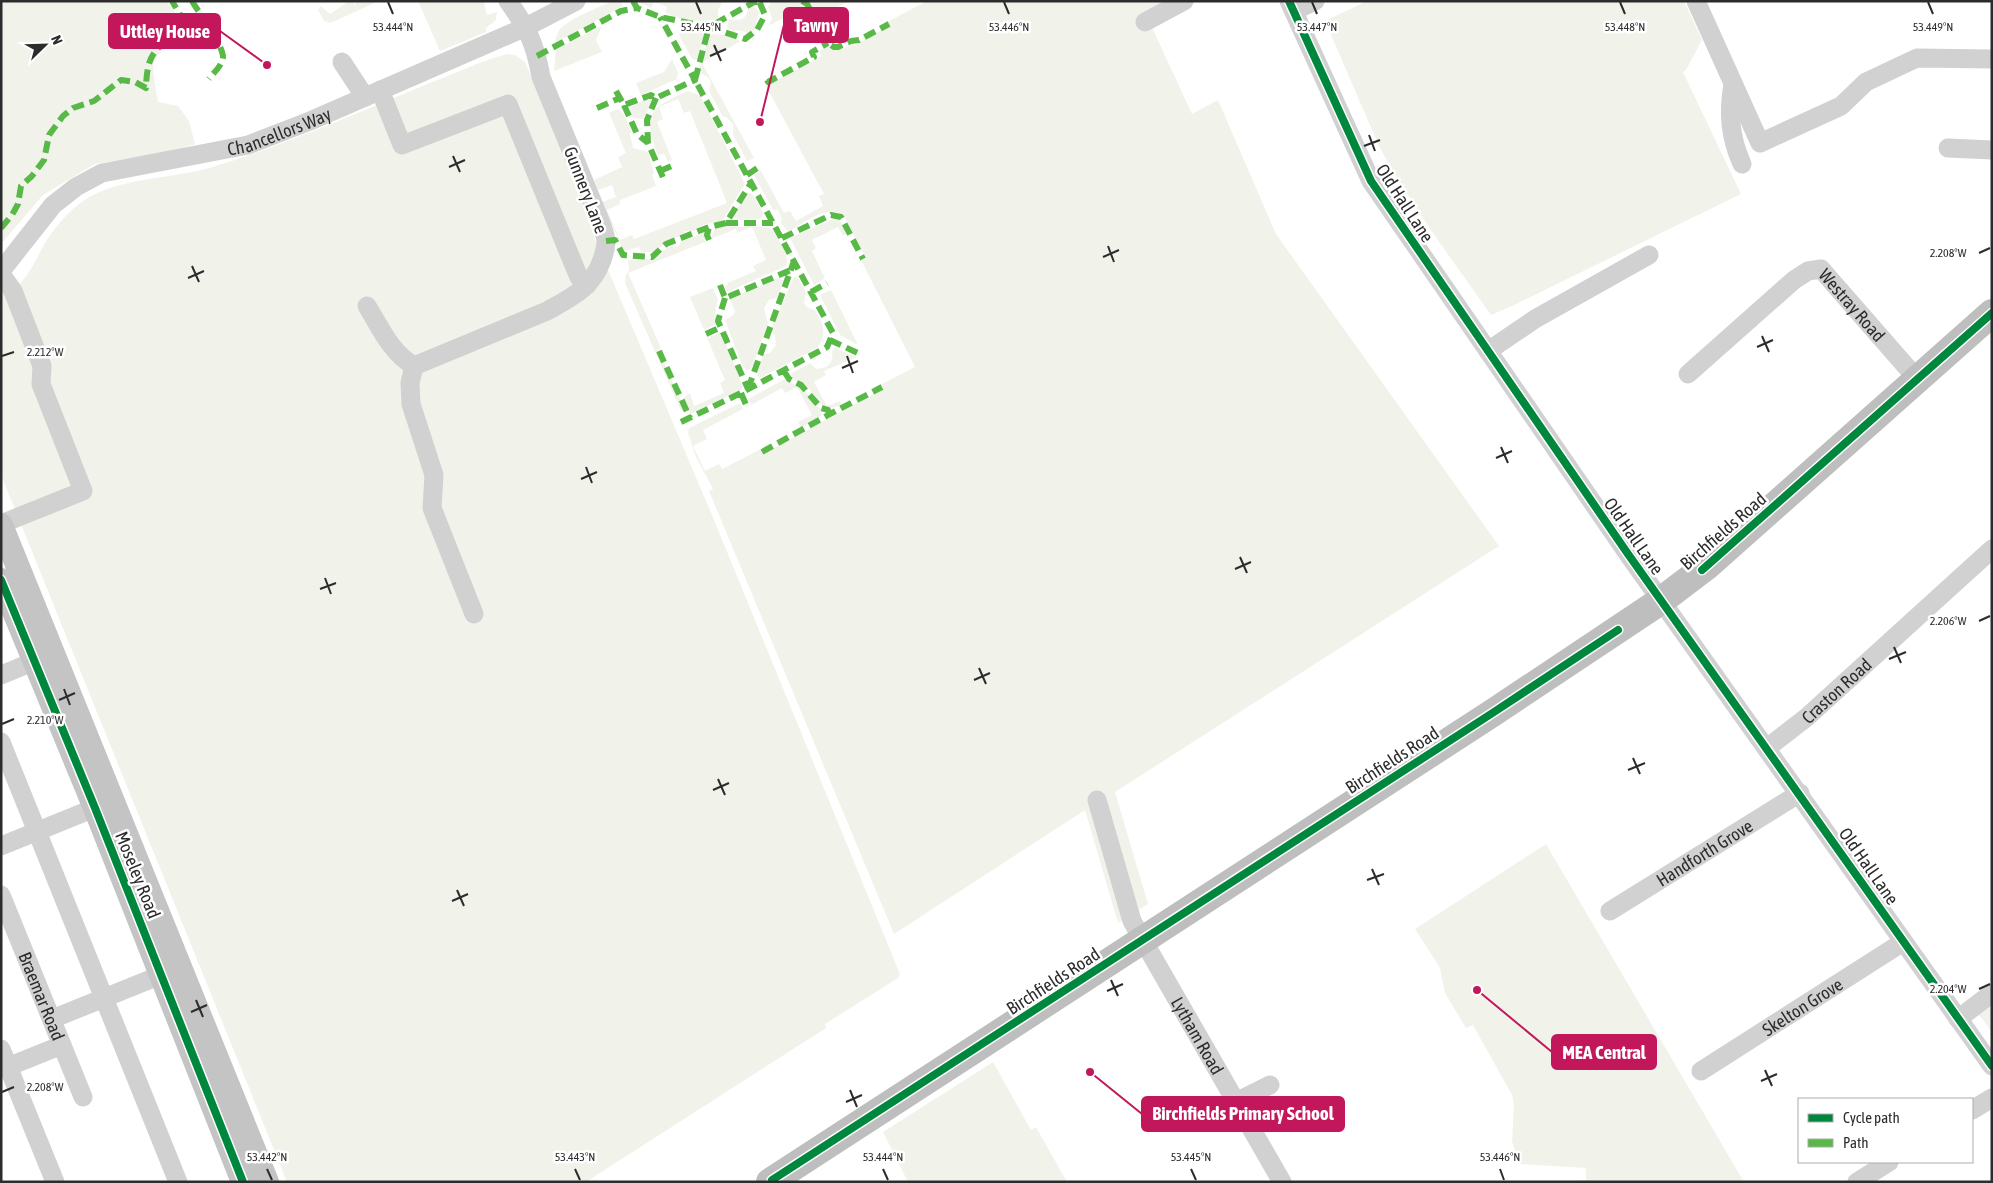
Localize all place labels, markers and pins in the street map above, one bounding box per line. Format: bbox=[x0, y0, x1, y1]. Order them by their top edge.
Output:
callout: Tawny bbox=[784, 8, 848, 42]
callout: Uttley House bbox=[109, 14, 220, 48]
callout: MEA Central bbox=[1552, 1035, 1656, 1069]
callout: Birchfields Primary School bbox=[1142, 1097, 1344, 1131]

